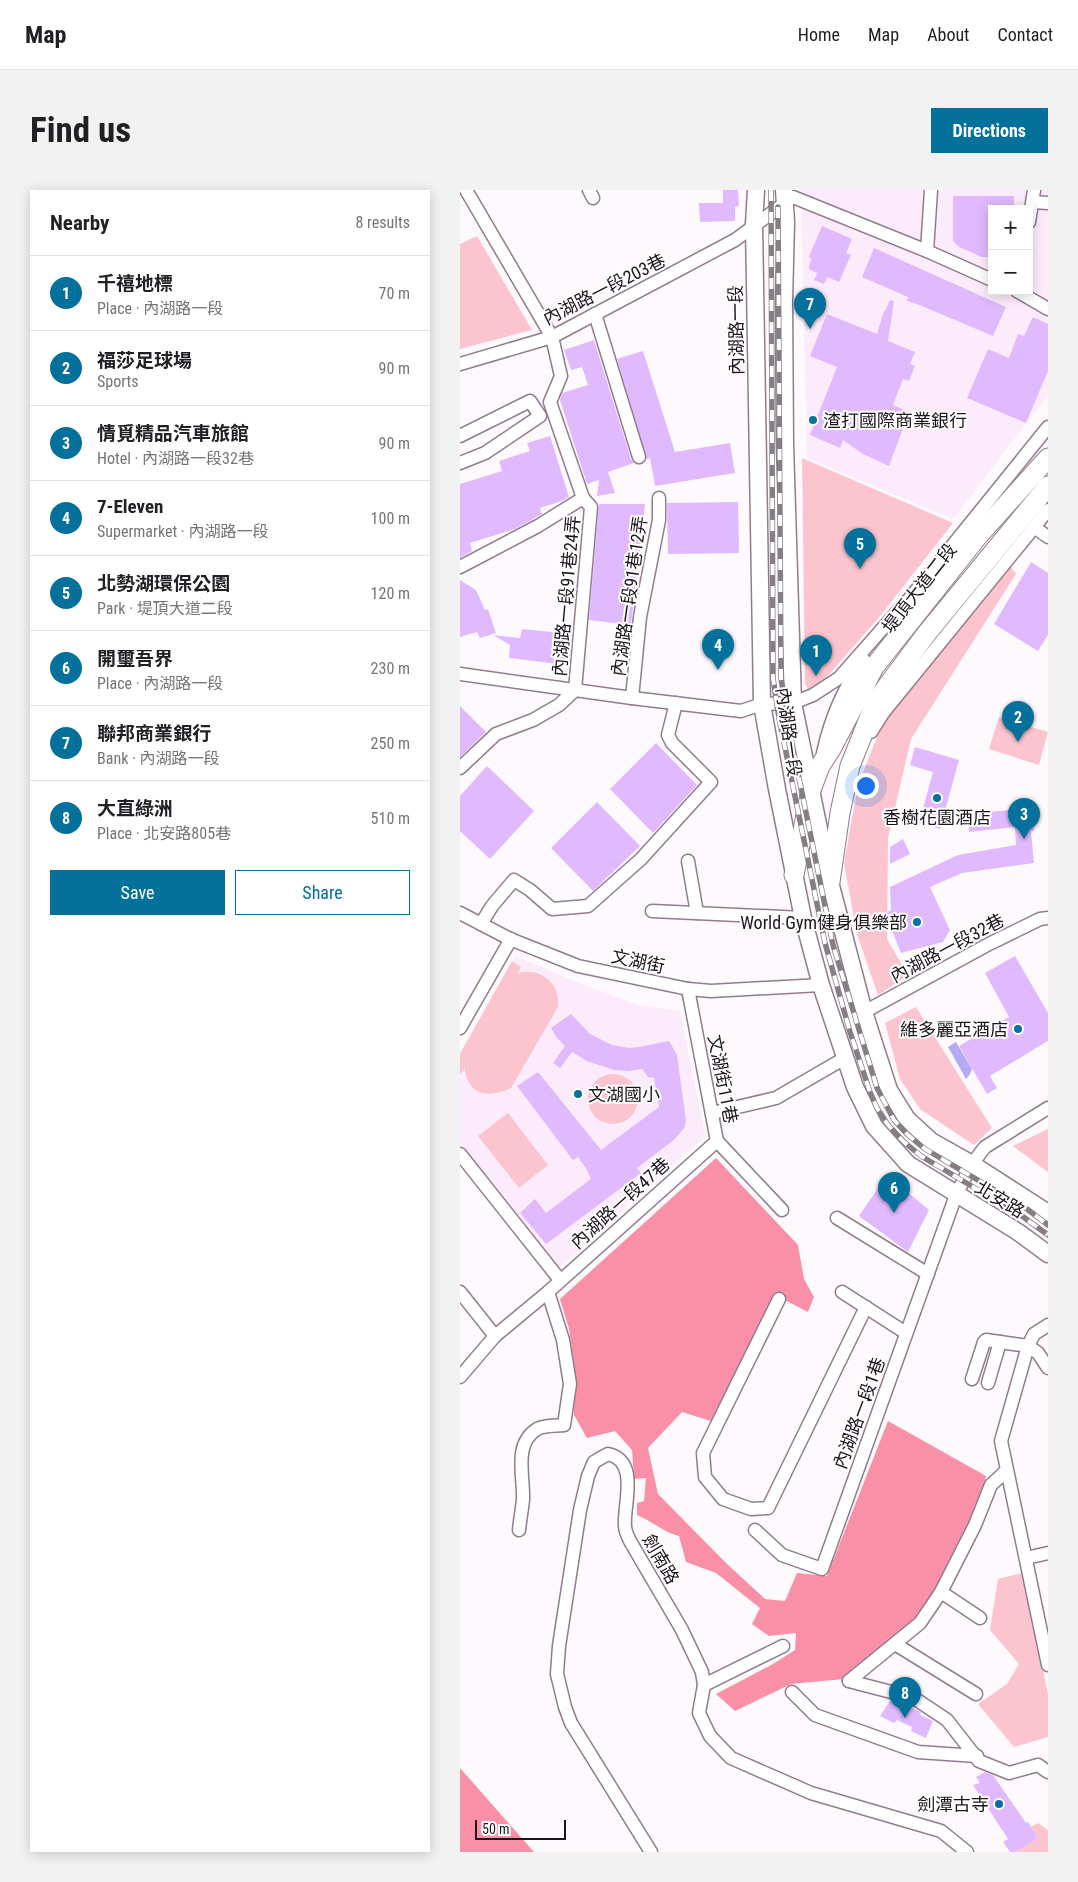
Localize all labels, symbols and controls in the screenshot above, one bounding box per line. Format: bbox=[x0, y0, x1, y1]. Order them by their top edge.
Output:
text: Map bbox=[25, 21, 66, 49]
text: Home bbox=[798, 24, 840, 45]
text: Map bbox=[868, 24, 899, 45]
text: About bbox=[927, 24, 969, 45]
text: Contact bbox=[997, 24, 1053, 45]
button: Directions bbox=[931, 108, 1048, 153]
text: Find us bbox=[30, 110, 131, 151]
map controls bbox=[988, 205, 1033, 295]
button: + bbox=[988, 205, 1033, 250]
text: Nearby bbox=[50, 211, 109, 235]
text: 8 results bbox=[355, 213, 410, 232]
street label: 內湖路一段203巷 bbox=[539, 249, 669, 329]
button: − bbox=[988, 250, 1033, 295]
text: 千禧地標 bbox=[97, 272, 173, 295]
text: 1 bbox=[62, 284, 70, 303]
text: 70 m bbox=[378, 284, 410, 303]
street label: 內湖路一段 bbox=[725, 285, 747, 375]
pin: 7 bbox=[794, 288, 826, 329]
text: Place · 內湖路一段 bbox=[97, 299, 223, 318]
text: 福莎足球場 bbox=[97, 349, 192, 372]
text: 2 bbox=[62, 359, 70, 378]
text: 90 m bbox=[378, 359, 410, 378]
text: Sports bbox=[97, 372, 139, 391]
place label: 渣打國際商業銀行 bbox=[823, 410, 967, 431]
marker: 渣打國際商業銀行 bbox=[807, 414, 819, 426]
text: 情覓精品汽車旅館 bbox=[97, 422, 249, 445]
text: 3 bbox=[62, 434, 70, 453]
text: 90 m bbox=[378, 434, 410, 453]
text: Hotel · 內湖路一段32巷 bbox=[97, 449, 254, 468]
text: 7-Eleven bbox=[97, 495, 163, 518]
text: 4 bbox=[62, 509, 70, 528]
text: 100 m bbox=[371, 509, 410, 528]
street label: 內湖路一段91巷24弄 bbox=[549, 515, 583, 677]
street label: 內湖路一段91巷12弄 bbox=[607, 515, 651, 677]
text: Supermarket · 內湖路一段 bbox=[97, 522, 268, 541]
pin: 5 bbox=[844, 528, 876, 569]
street label: 堤頂大道二段 bbox=[877, 539, 961, 637]
text: 北勢湖環保公園 bbox=[97, 572, 230, 595]
text: 5 bbox=[62, 584, 70, 603]
text: 120 m bbox=[371, 584, 410, 603]
text: Park · 堤頂大道二段 bbox=[97, 599, 233, 618]
pin: 4 bbox=[702, 629, 734, 670]
pin: 1 bbox=[800, 635, 832, 676]
text: 開璽吾界 bbox=[97, 647, 173, 670]
text: 6 bbox=[62, 659, 70, 678]
text: 230 m bbox=[371, 659, 410, 678]
text: Place · 內湖路一段 bbox=[97, 674, 223, 693]
street label: 內湖路一段 bbox=[772, 686, 806, 778]
pin: 2 bbox=[1002, 701, 1034, 742]
text: 聯邦商業銀行 bbox=[97, 722, 211, 745]
text: 7 bbox=[62, 734, 70, 753]
text: 250 m bbox=[371, 734, 410, 753]
text: Bank · 內湖路一段 bbox=[97, 749, 220, 768]
your location bbox=[853, 773, 879, 799]
marker: 香樹花園酒店 bbox=[931, 792, 943, 804]
text: 大直綠洲 bbox=[97, 797, 173, 820]
pin: 3 bbox=[1008, 798, 1040, 839]
place label: 香樹花園酒店 bbox=[883, 807, 991, 828]
text: 8 bbox=[62, 809, 70, 828]
text: 510 m bbox=[371, 809, 410, 828]
text: Place · 北安路805巷 bbox=[97, 824, 231, 843]
button: Save bbox=[50, 870, 225, 915]
button: Share bbox=[235, 870, 410, 915]
street label: 內湖路一段32巷 bbox=[887, 909, 1007, 987]
place label: World Gym健身俱樂部 bbox=[740, 912, 907, 933]
marker: World Gym健身俱樂部 bbox=[911, 916, 923, 928]
street label: 文湖街 bbox=[609, 945, 667, 977]
place label: 維多麗亞酒店 bbox=[900, 1019, 1008, 1040]
marker: 維多麗亞酒店 bbox=[1012, 1023, 1024, 1035]
street label: 文湖街11巷 bbox=[704, 1033, 742, 1125]
place label: 文湖國小 bbox=[588, 1084, 660, 1105]
marker: 文湖國小 bbox=[572, 1088, 584, 1100]
street label: 內湖路一段47巷 bbox=[566, 1153, 674, 1253]
pin: 6 bbox=[878, 1172, 910, 1213]
street label: 北安路 bbox=[971, 1176, 1029, 1222]
street label: 內湖路一段1巷 bbox=[829, 1354, 889, 1472]
street label: 劍南路 bbox=[638, 1530, 684, 1588]
pin: 8 bbox=[889, 1677, 921, 1718]
place label: 劍潭古寺 bbox=[917, 1794, 989, 1815]
marker: 劍潭古寺 bbox=[993, 1798, 1005, 1810]
scale bar bbox=[475, 1817, 566, 1840]
text: 50 m bbox=[482, 1821, 510, 1837]

